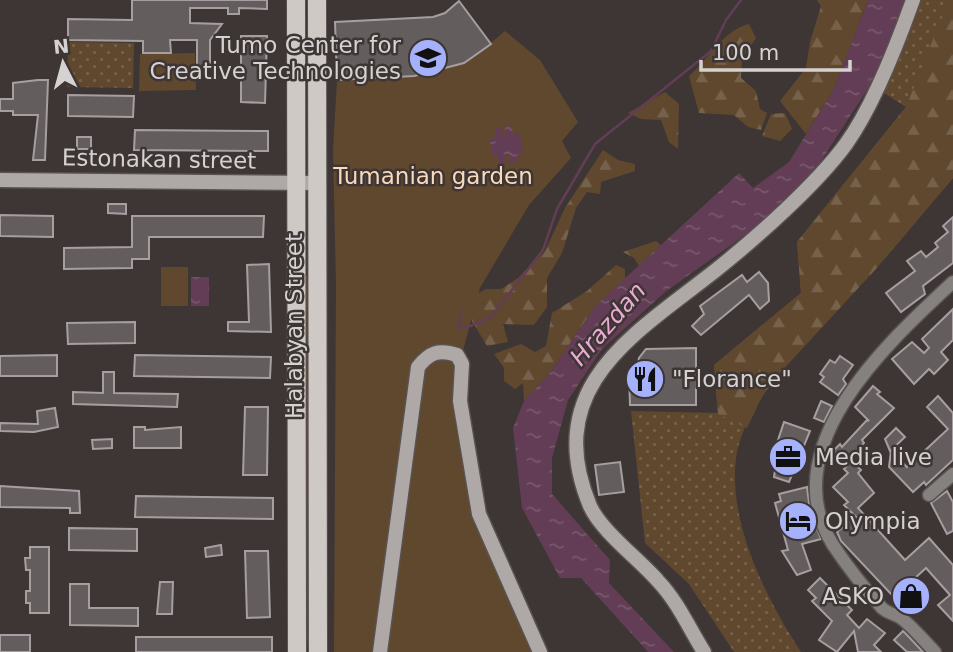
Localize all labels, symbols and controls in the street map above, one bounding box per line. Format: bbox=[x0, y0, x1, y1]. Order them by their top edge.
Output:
north arrow bbox=[28, 28, 98, 98]
scale bar bbox=[701, 28, 850, 72]
place label: Tumo Center for Creative Technologies bbox=[150, 32, 402, 84]
text: N bbox=[52, 34, 70, 58]
school or university icon: Tumo Center for Creative Technologies bbox=[407, 37, 449, 79]
text: 100 m bbox=[712, 41, 779, 65]
street label: Estonakan street bbox=[62, 144, 256, 174]
park label: Tumanian garden bbox=[332, 163, 533, 189]
street label: Halabyan Street bbox=[281, 233, 307, 419]
water label: Hrazdan bbox=[565, 277, 651, 371]
restaurant icon: "Florance" bbox=[624, 358, 666, 400]
place label: "Florance" bbox=[672, 366, 792, 392]
office icon: Media live bbox=[767, 436, 809, 478]
place label: Media live bbox=[815, 444, 932, 470]
hotel icon: Olympia bbox=[777, 500, 819, 542]
place label: Olympia bbox=[825, 508, 921, 534]
shop icon: ASKO bbox=[890, 575, 932, 617]
place label: ASKO bbox=[822, 583, 884, 609]

